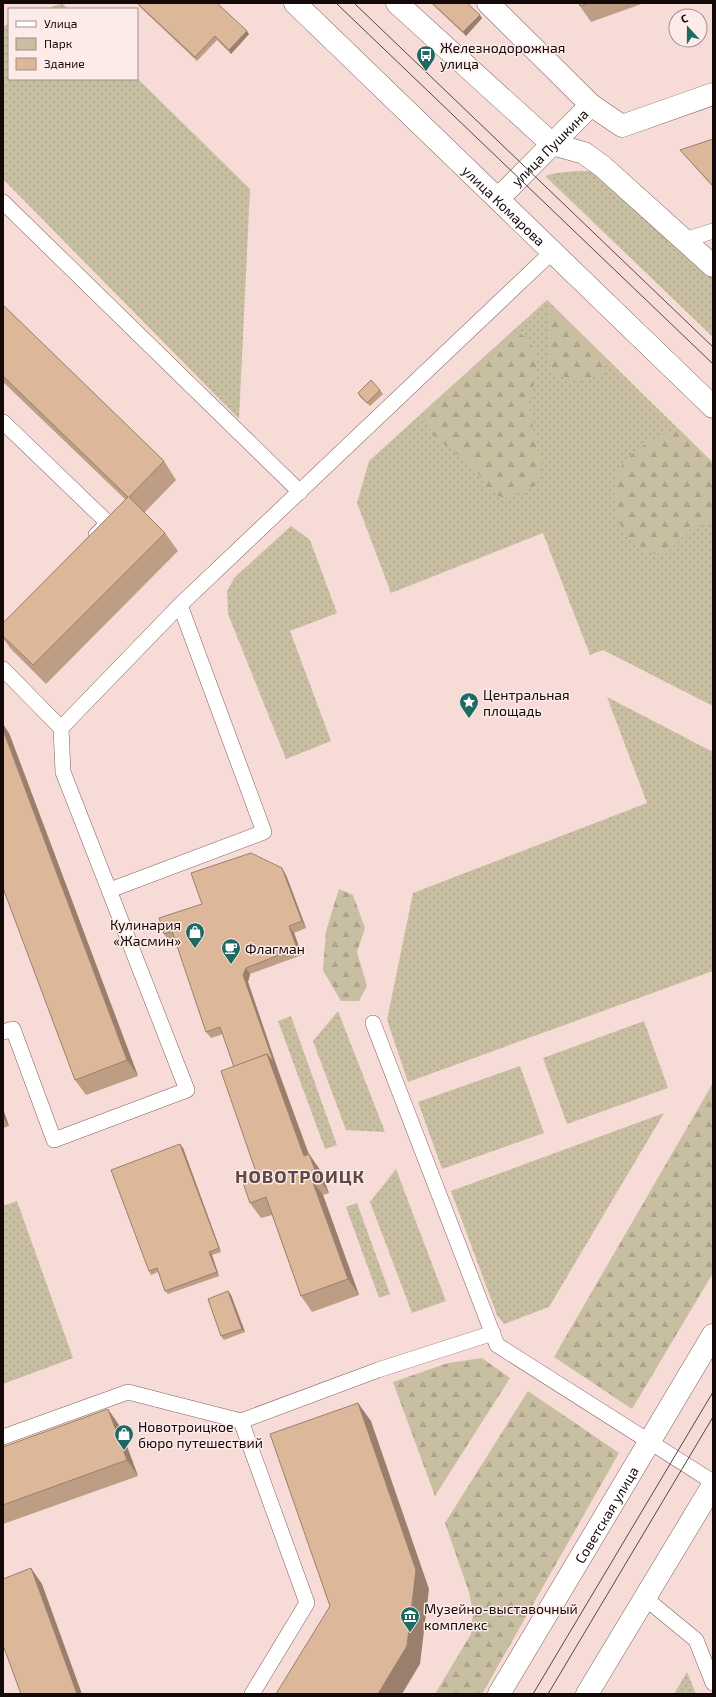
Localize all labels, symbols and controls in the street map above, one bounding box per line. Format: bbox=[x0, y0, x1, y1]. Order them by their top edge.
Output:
legend bbox=[8, 8, 138, 80]
north arrow bbox=[668, 8, 708, 48]
text: С bbox=[679, 11, 690, 25]
text: Улица bbox=[44, 16, 77, 30]
text: Парк bbox=[44, 36, 73, 50]
place label: Железнодорожная улица bbox=[440, 39, 565, 72]
bus stop icon: Железнодорожная улица bbox=[415, 44, 437, 72]
text: Здание bbox=[44, 56, 85, 70]
street label: улица Пушкина bbox=[507, 105, 591, 189]
street label: улица Комарова bbox=[459, 161, 549, 249]
place label: Центральная площадь bbox=[483, 686, 570, 719]
place icon: Центральная площадь bbox=[458, 691, 480, 719]
place label: Кулинария «Жасмин» bbox=[110, 916, 181, 949]
shop icon: Кулинария «Жасмин» bbox=[184, 921, 206, 949]
cafe icon: Флагман bbox=[220, 937, 242, 965]
place label: Флагман bbox=[245, 940, 305, 957]
district label: НОВОТРОИЦК bbox=[235, 1165, 365, 1187]
place label: Новотроицкое бюро путешествий bbox=[138, 1418, 263, 1451]
shop icon: Новотроицкое бюро путешествий bbox=[113, 1423, 135, 1451]
street label: Советская улица bbox=[571, 1463, 641, 1566]
place label: Музейно-выставочный комплекс bbox=[424, 1600, 578, 1633]
museum icon: Музейно-выставочный комплекс bbox=[399, 1605, 421, 1633]

